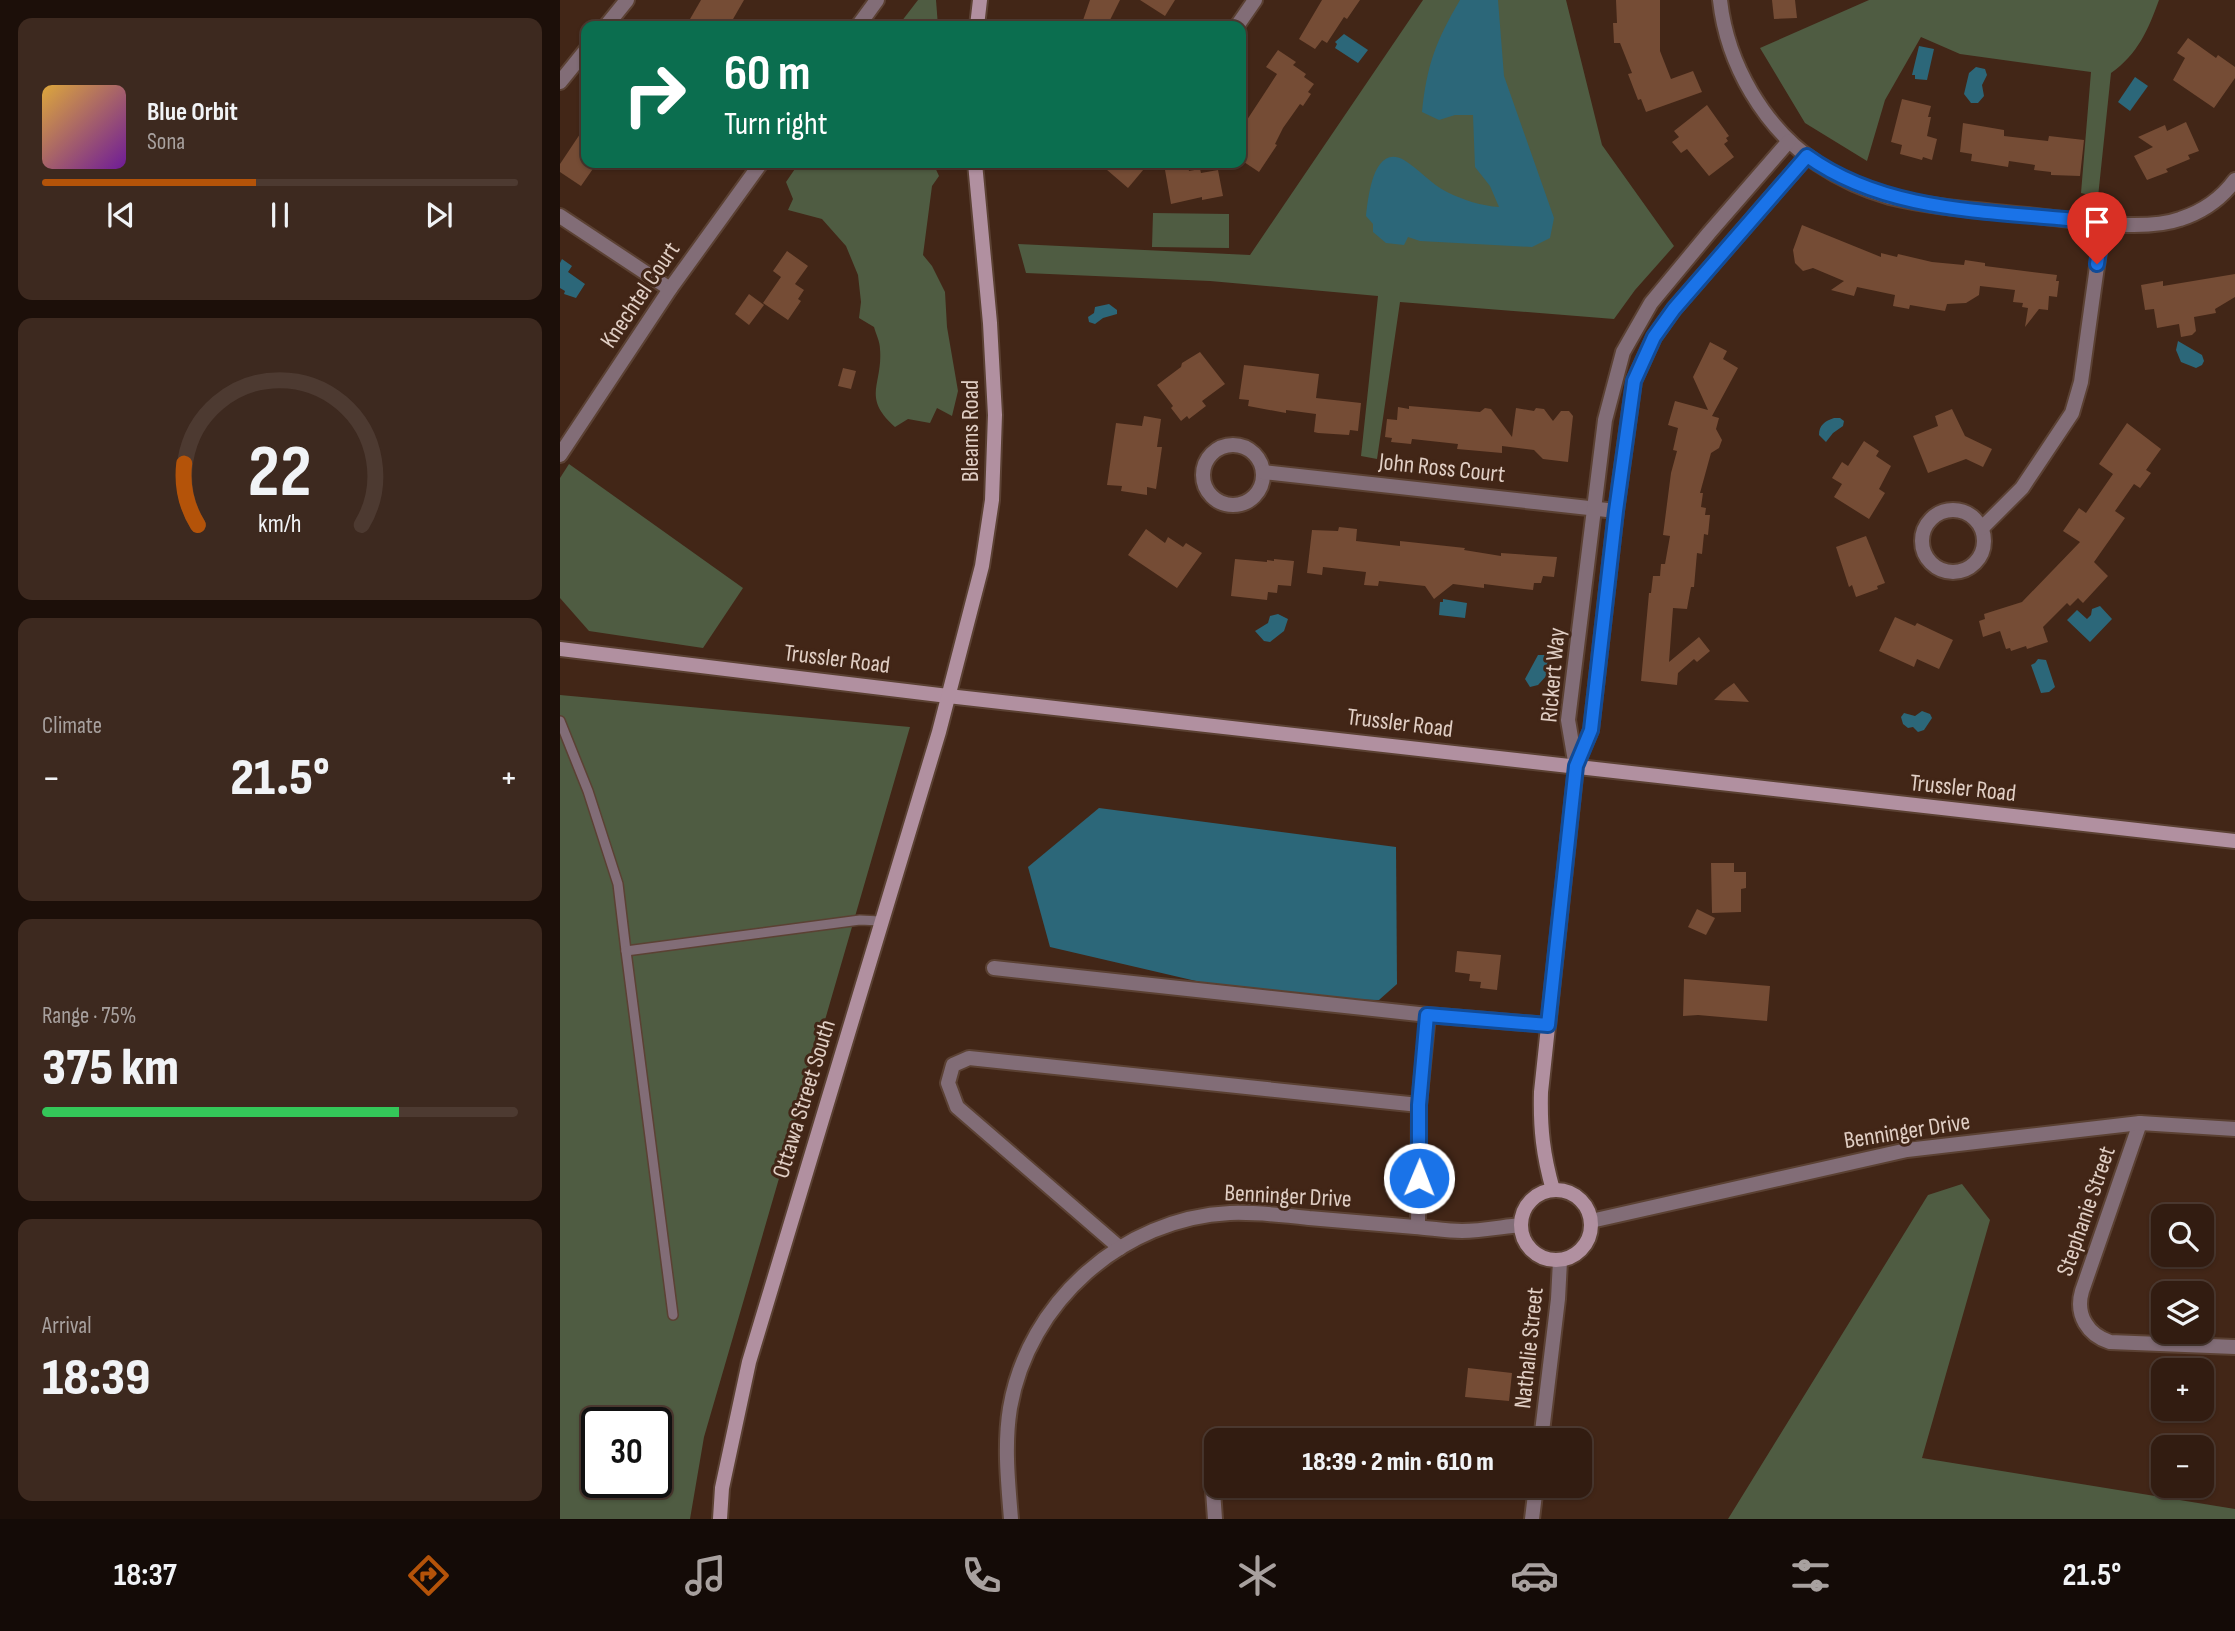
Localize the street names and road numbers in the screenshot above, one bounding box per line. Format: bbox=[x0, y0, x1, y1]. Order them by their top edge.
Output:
street label: Knechtel Court bbox=[594, 236, 686, 354]
street label: Bleams Road bbox=[956, 380, 985, 482]
street label: John Ross Court bbox=[1376, 447, 1507, 489]
street label: Rickert Way bbox=[1534, 626, 1572, 724]
street label: Trussler Road bbox=[782, 638, 892, 680]
street label: Trussler Road bbox=[1345, 702, 1455, 744]
street label: Trussler Road bbox=[1908, 768, 2018, 808]
street label: Ottawa Street South bbox=[766, 1016, 842, 1182]
street label: Benninger Drive bbox=[1842, 1107, 1972, 1155]
street label: Stephanie Street bbox=[2050, 1142, 2122, 1280]
street label: Benninger Drive bbox=[1224, 1178, 1352, 1214]
street label: Nathalie Street bbox=[1508, 1286, 1550, 1410]

